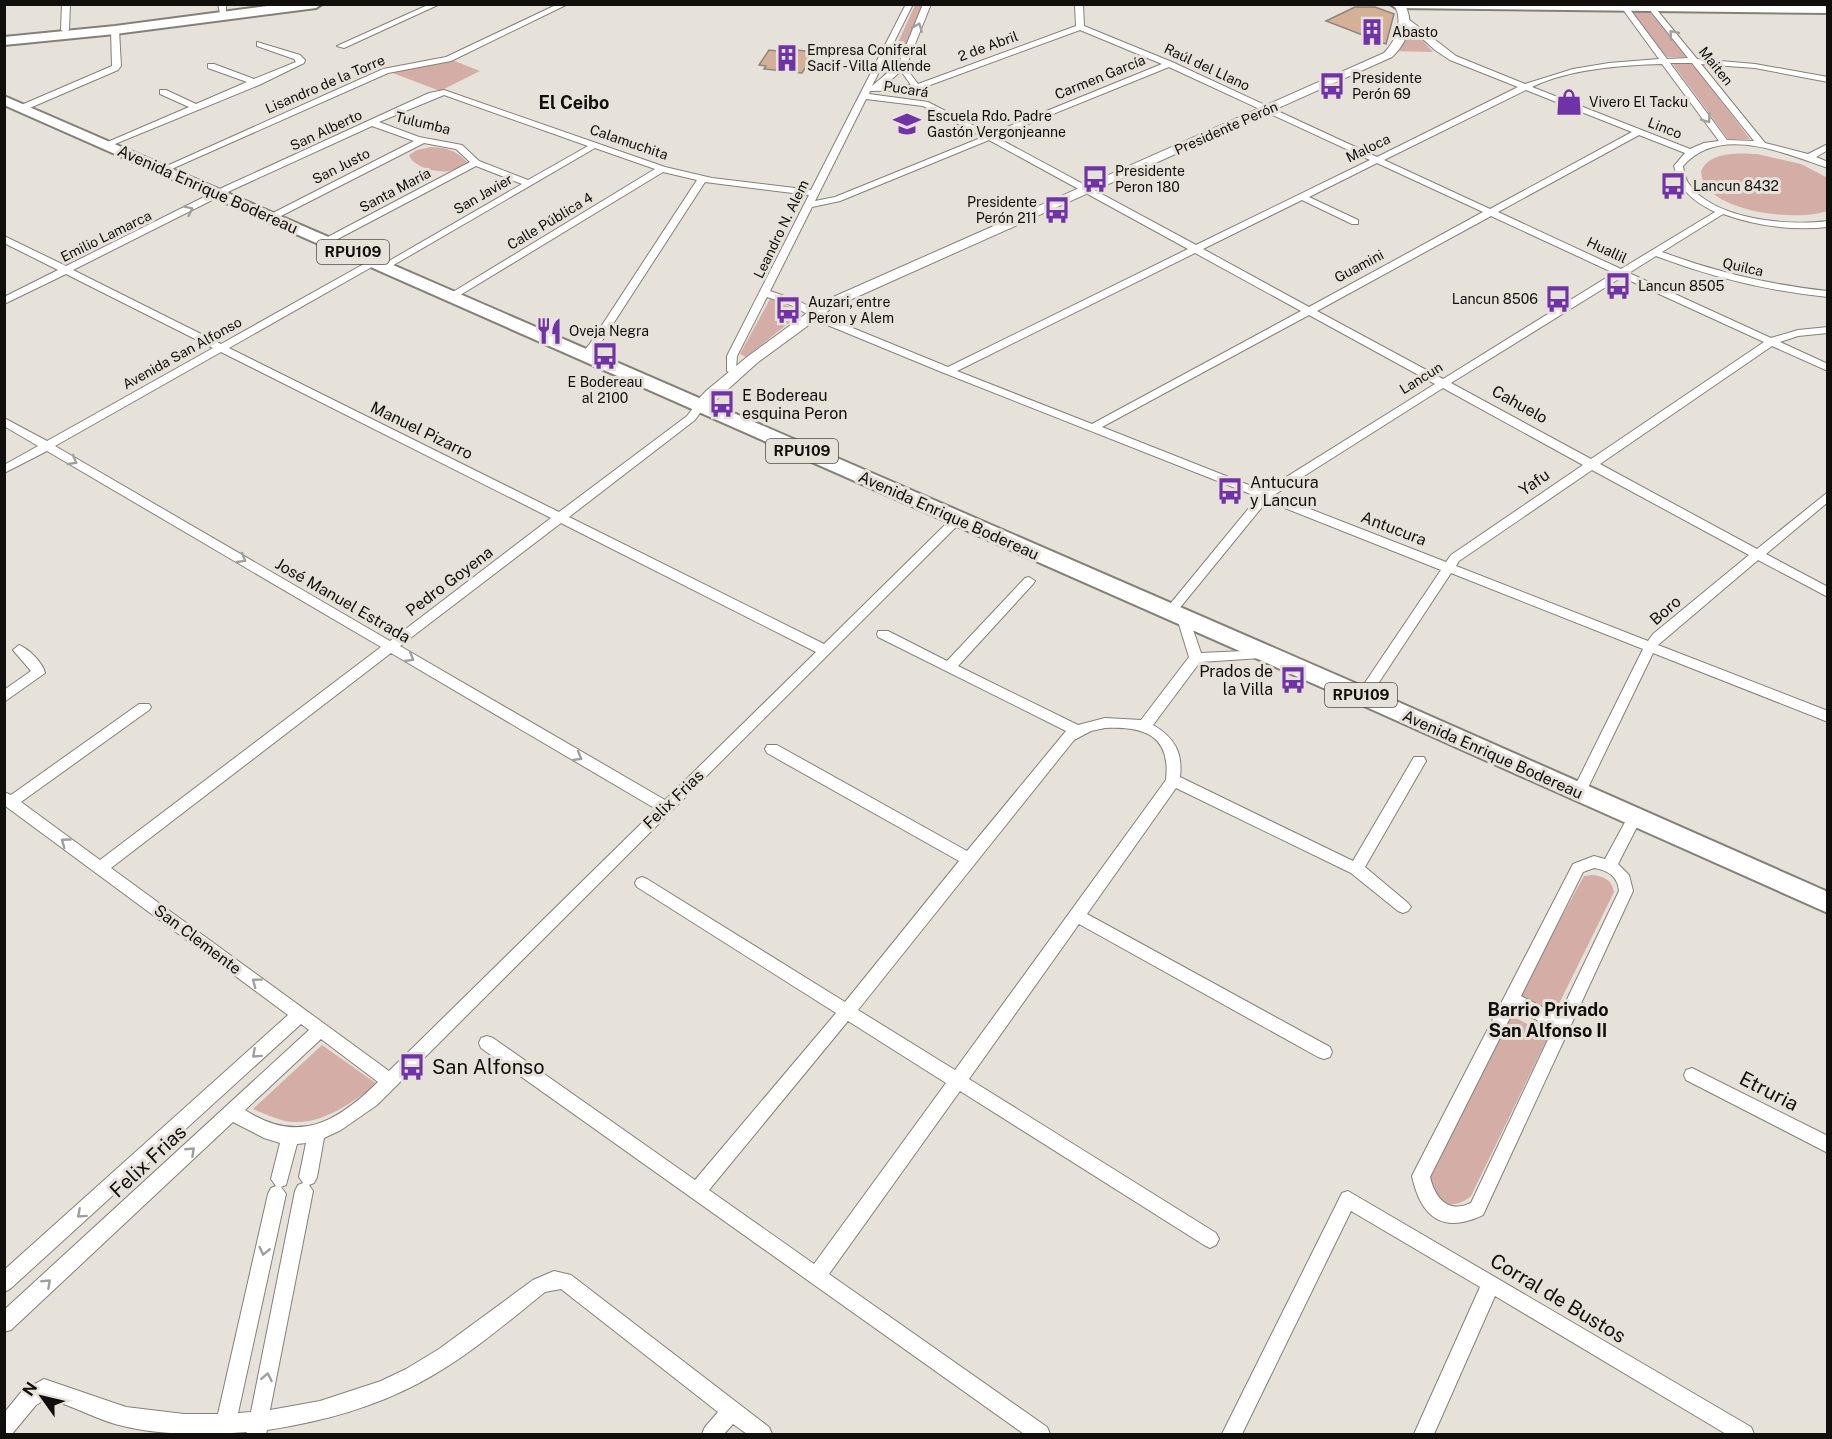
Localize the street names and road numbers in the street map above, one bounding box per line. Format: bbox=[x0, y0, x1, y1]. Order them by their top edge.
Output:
street label: 2 de Abril bbox=[956, 28, 1020, 64]
street label: Raúl del Llano bbox=[1162, 40, 1252, 94]
street label: Maiten bbox=[1696, 44, 1736, 88]
street label: Lisandro de la Torre bbox=[263, 52, 387, 116]
street label: Carmen García bbox=[1052, 52, 1148, 102]
street label: Pucará bbox=[882, 78, 930, 100]
street label: Presidente Perón bbox=[1172, 98, 1280, 158]
street label: San Alberto bbox=[288, 106, 365, 154]
street label: Tulumba bbox=[394, 108, 452, 138]
street label: Linco bbox=[1646, 114, 1684, 142]
street label: Calamuchita bbox=[588, 121, 670, 163]
street label: Maloca bbox=[1343, 130, 1393, 166]
street label: Avenida Enrique Bodereau bbox=[115, 141, 301, 238]
street label: San Justo bbox=[310, 145, 372, 187]
street label: Santa María bbox=[357, 165, 433, 215]
street label: San Javier bbox=[451, 171, 515, 217]
street label: Leandro N. Alem bbox=[750, 177, 812, 281]
street label: Calle Pública 4 bbox=[504, 189, 596, 253]
street label: Emilio Lamarca bbox=[58, 207, 154, 265]
street label: Huallil bbox=[1584, 234, 1630, 266]
road number: RPU109 bbox=[317, 240, 389, 264]
street label: Guamini bbox=[1332, 246, 1386, 286]
street label: Quilca bbox=[1721, 255, 1765, 279]
street label: Avenida San Alfonso bbox=[120, 314, 244, 392]
street label: Lancun bbox=[1397, 359, 1445, 397]
street label: Cahuelo bbox=[1489, 381, 1551, 427]
street label: Manuel Pizarro bbox=[368, 397, 476, 463]
road number: RPU109 bbox=[766, 439, 838, 463]
street label: Yafu bbox=[1515, 465, 1553, 500]
street label: Avenida Enrique Bodereau bbox=[856, 467, 1042, 564]
street label: Antucura bbox=[1358, 507, 1429, 550]
street label: Pedro Goyena bbox=[402, 543, 497, 620]
street label: José Manuel Estrada bbox=[272, 554, 414, 647]
street label: Boro bbox=[1646, 592, 1685, 629]
road number: RPU109 bbox=[1325, 683, 1397, 707]
street label: Avenida Enrique Bodereau bbox=[1400, 706, 1586, 803]
street label: Felix Frias bbox=[639, 766, 707, 833]
street label: San Clemente bbox=[150, 901, 245, 978]
street label: Etruria bbox=[1735, 1066, 1803, 1116]
street label: Felix Frias bbox=[105, 1120, 191, 1202]
street label: Corral de Bustos bbox=[1486, 1248, 1630, 1348]

